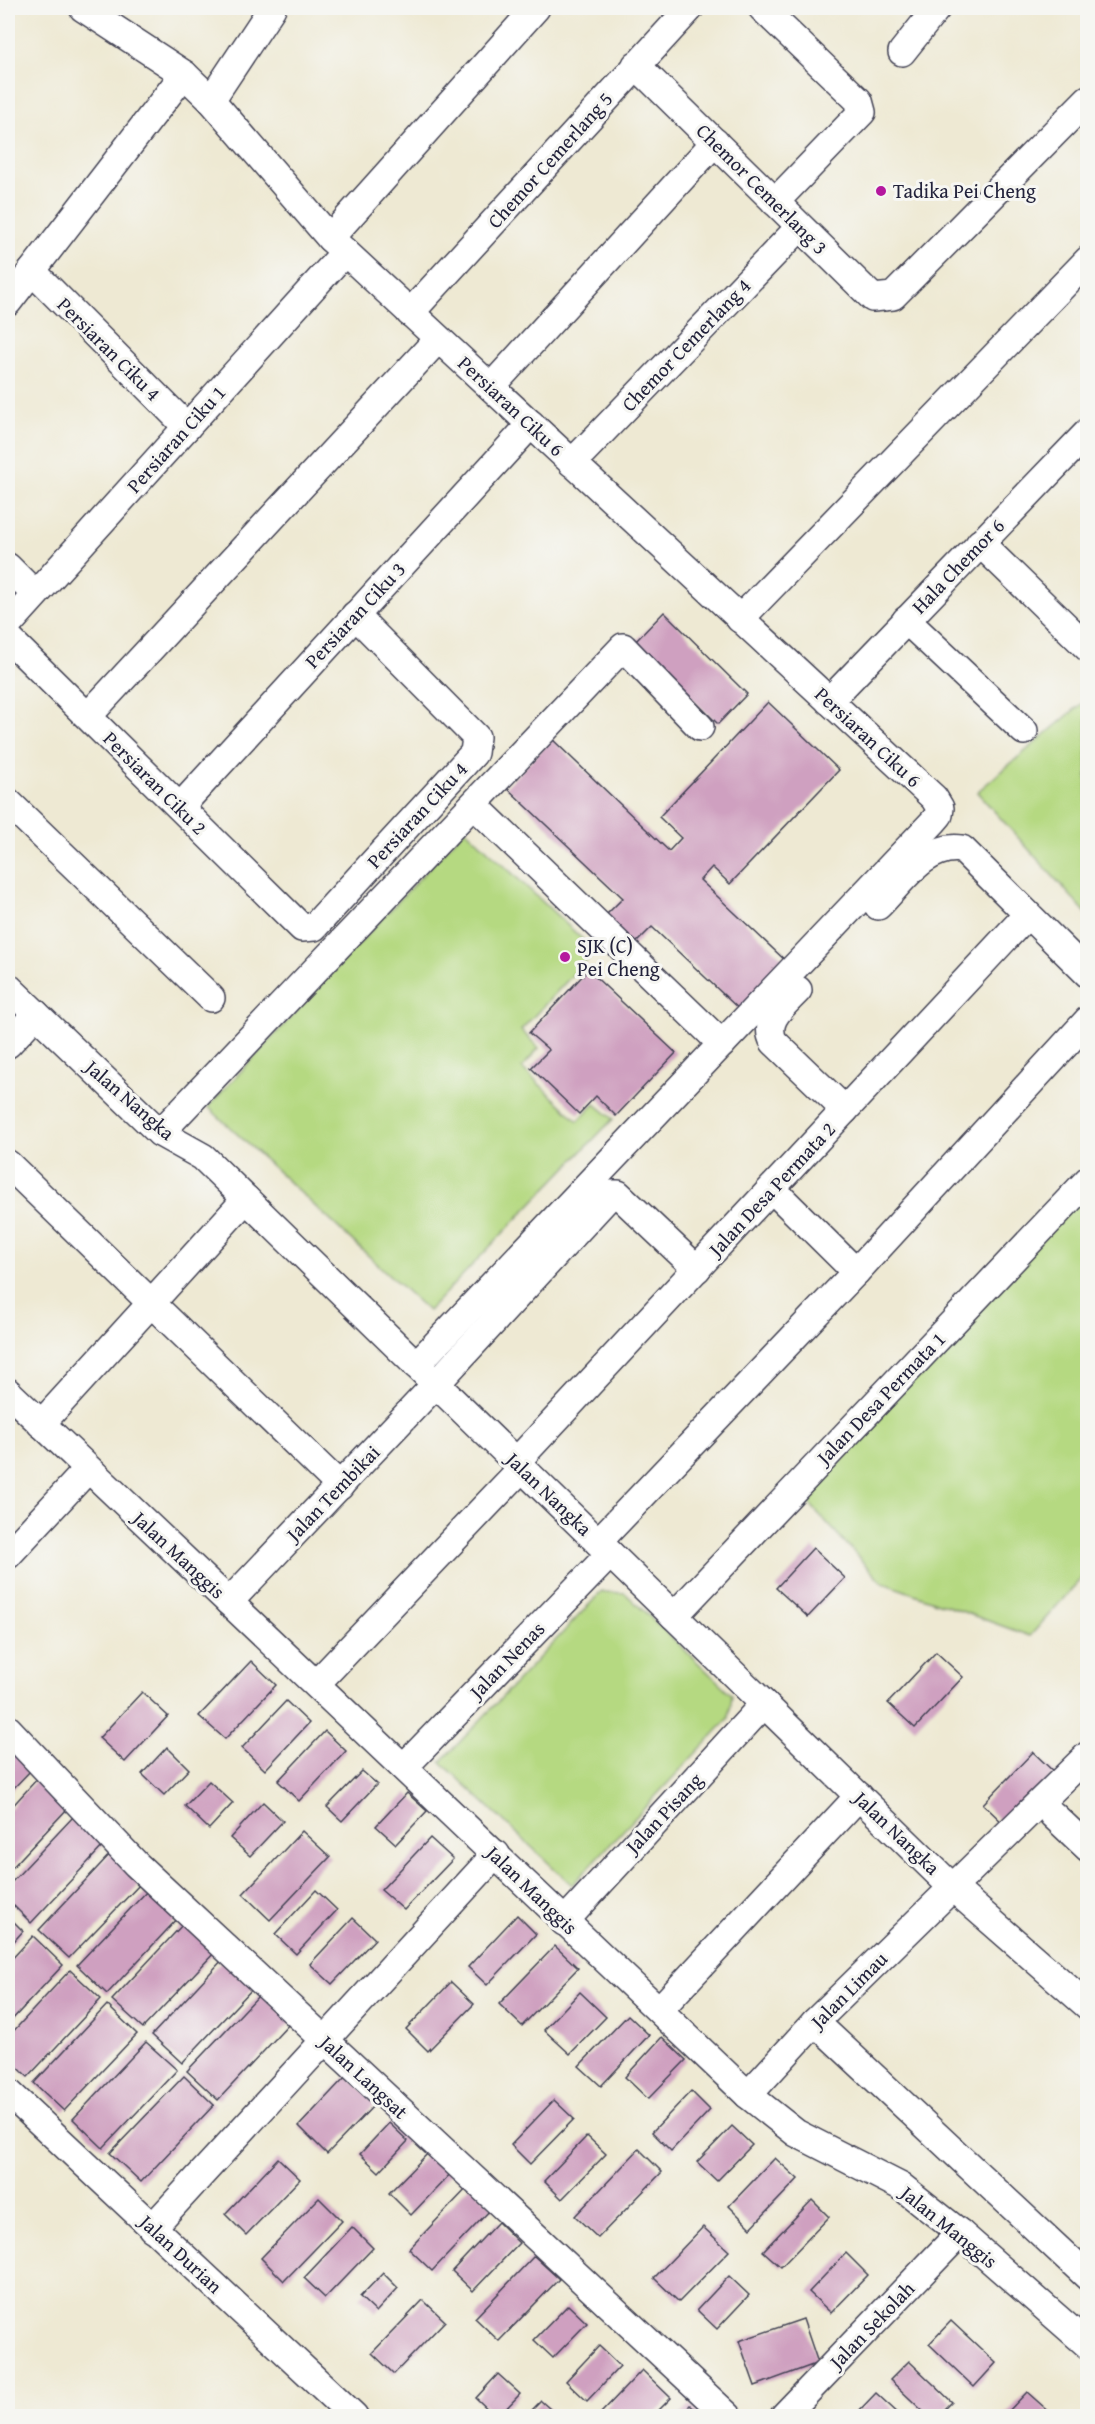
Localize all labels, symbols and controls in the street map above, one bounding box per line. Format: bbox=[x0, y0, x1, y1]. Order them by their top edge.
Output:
street label: Chemor Cemerlang 5 bbox=[480, 85, 619, 234]
street label: Chemor Cemerlang 3 bbox=[690, 116, 835, 261]
place label: Tadika Pei Cheng bbox=[893, 176, 1036, 205]
marker: Tadika Pei Cheng bbox=[874, 184, 888, 198]
street label: Chemor Cemerlang 4 bbox=[614, 272, 757, 418]
street label: Persiaran Ciku 4 bbox=[51, 290, 168, 407]
street label: Persiaran Ciku 6 bbox=[452, 349, 571, 463]
street label: Persiaran Ciku 1 bbox=[119, 378, 232, 499]
street label: Hala Chemor 6 bbox=[905, 512, 1011, 620]
street label: Persiaran Ciku 3 bbox=[298, 555, 412, 674]
street label: Persiaran Ciku 6 bbox=[809, 680, 928, 794]
street label: Persiaran Ciku 2 bbox=[97, 724, 214, 841]
street label: Persiaran Ciku 4 bbox=[360, 755, 474, 874]
place label: SJK (C) Pei Cheng bbox=[577, 931, 660, 983]
marker: SJK (C) Pei Cheng bbox=[558, 950, 572, 964]
street label: Jalan Nangka bbox=[77, 1051, 182, 1147]
street label: Jalan Desa Permata 2 bbox=[699, 1115, 842, 1265]
street label: Jalan Desa Permata 1 bbox=[808, 1325, 952, 1473]
street label: Jalan Tembikai bbox=[277, 1438, 386, 1549]
street label: Jalan Nangka bbox=[498, 1443, 599, 1543]
street label: Jalan Manggis bbox=[124, 1502, 232, 1605]
street label: Jalan Nenas bbox=[460, 1614, 551, 1707]
street label: Jalan Pisang bbox=[616, 1766, 709, 1862]
street label: Jalan Nangka bbox=[846, 1782, 947, 1882]
street label: Jalan Manggis bbox=[478, 1836, 585, 1941]
street label: Jalan Limau bbox=[801, 1944, 894, 2037]
street label: Jalan Langsat bbox=[312, 2026, 415, 2125]
street label: Jalan Manggis bbox=[892, 2177, 1004, 2275]
street label: Jalan Durian bbox=[131, 2206, 229, 2300]
street label: Jalan Sekolah bbox=[820, 2274, 921, 2377]

